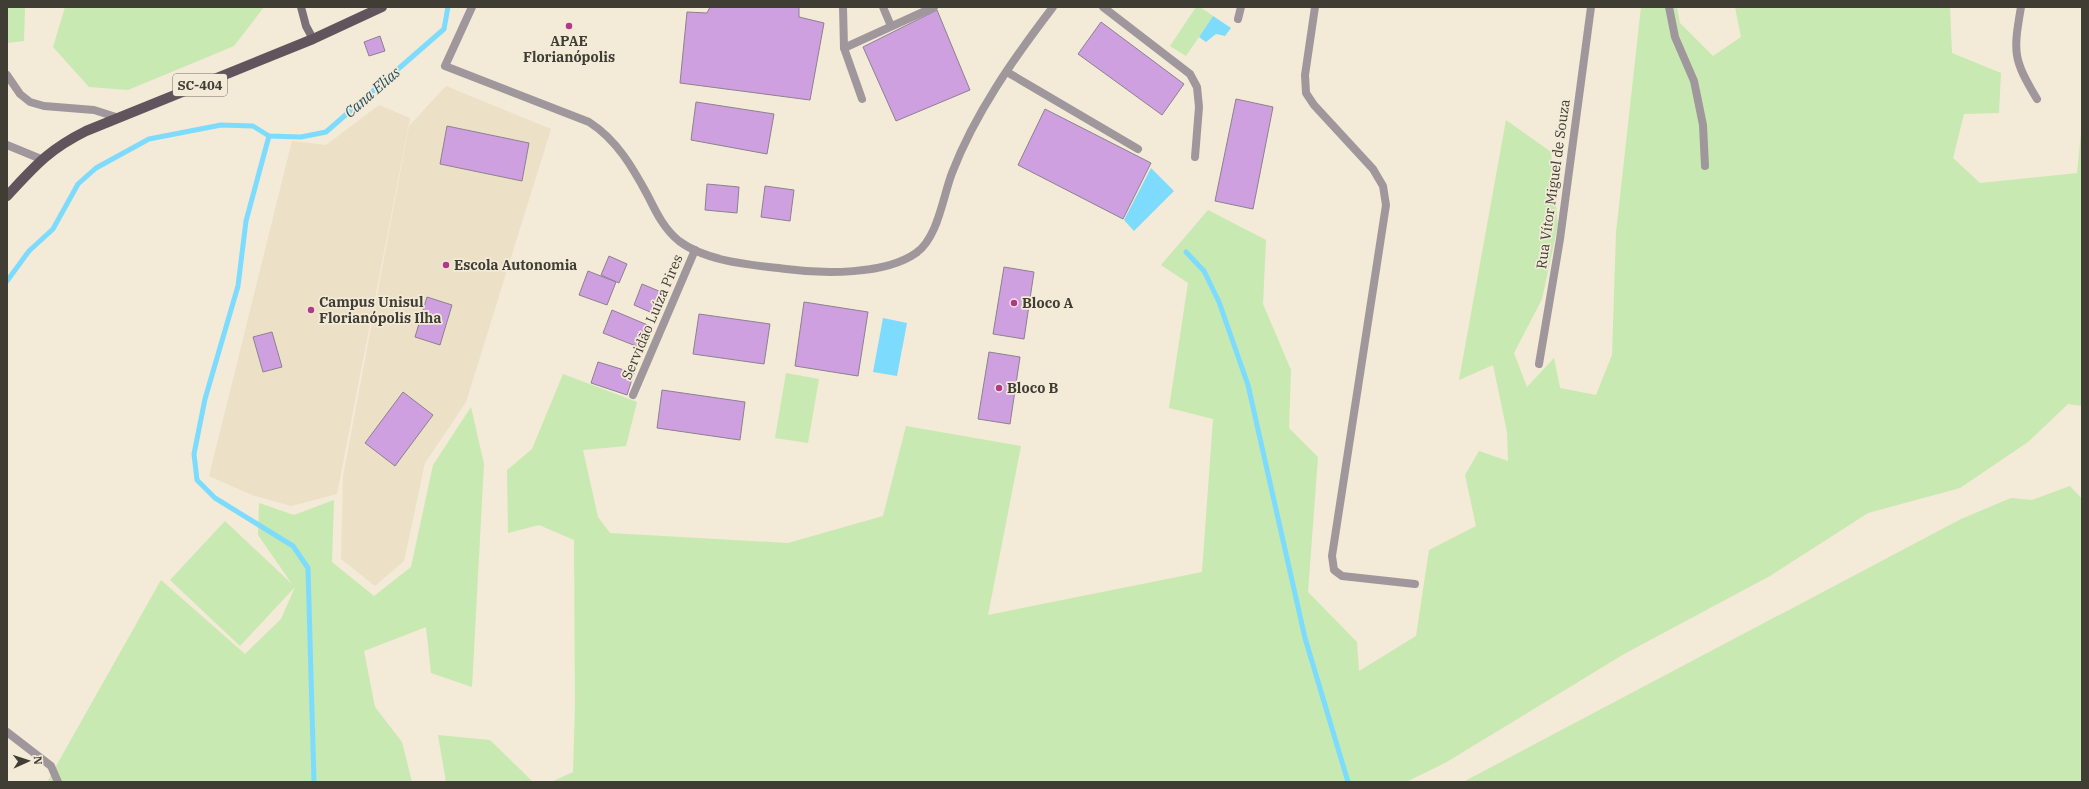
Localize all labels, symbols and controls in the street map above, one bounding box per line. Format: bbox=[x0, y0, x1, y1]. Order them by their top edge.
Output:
marker: APAE Florianópolis bbox=[564, 21, 574, 31]
place label: APAE Florianópolis bbox=[523, 32, 615, 66]
water label: Cana Elias bbox=[340, 62, 404, 121]
road number: SC-404 bbox=[173, 74, 227, 96]
street label: Rua Vítor Miguel de Souza bbox=[1532, 98, 1574, 270]
street label: Servidão Luíza Pires bbox=[617, 251, 687, 382]
place label: Escola Autonomia bbox=[454, 256, 577, 274]
marker: Escola Autonomia bbox=[441, 260, 451, 270]
place label: Campus Unisul Florianópolis Ilha bbox=[319, 293, 441, 327]
place label: Bloco A bbox=[1022, 294, 1074, 312]
marker: Bloco A bbox=[1009, 298, 1019, 308]
marker: Campus Unisul Florianópolis Ilha bbox=[306, 305, 316, 315]
place label: Bloco B bbox=[1007, 379, 1059, 397]
marker: Bloco B bbox=[994, 383, 1004, 393]
north arrow bbox=[8, 741, 48, 781]
text: N bbox=[31, 756, 45, 765]

